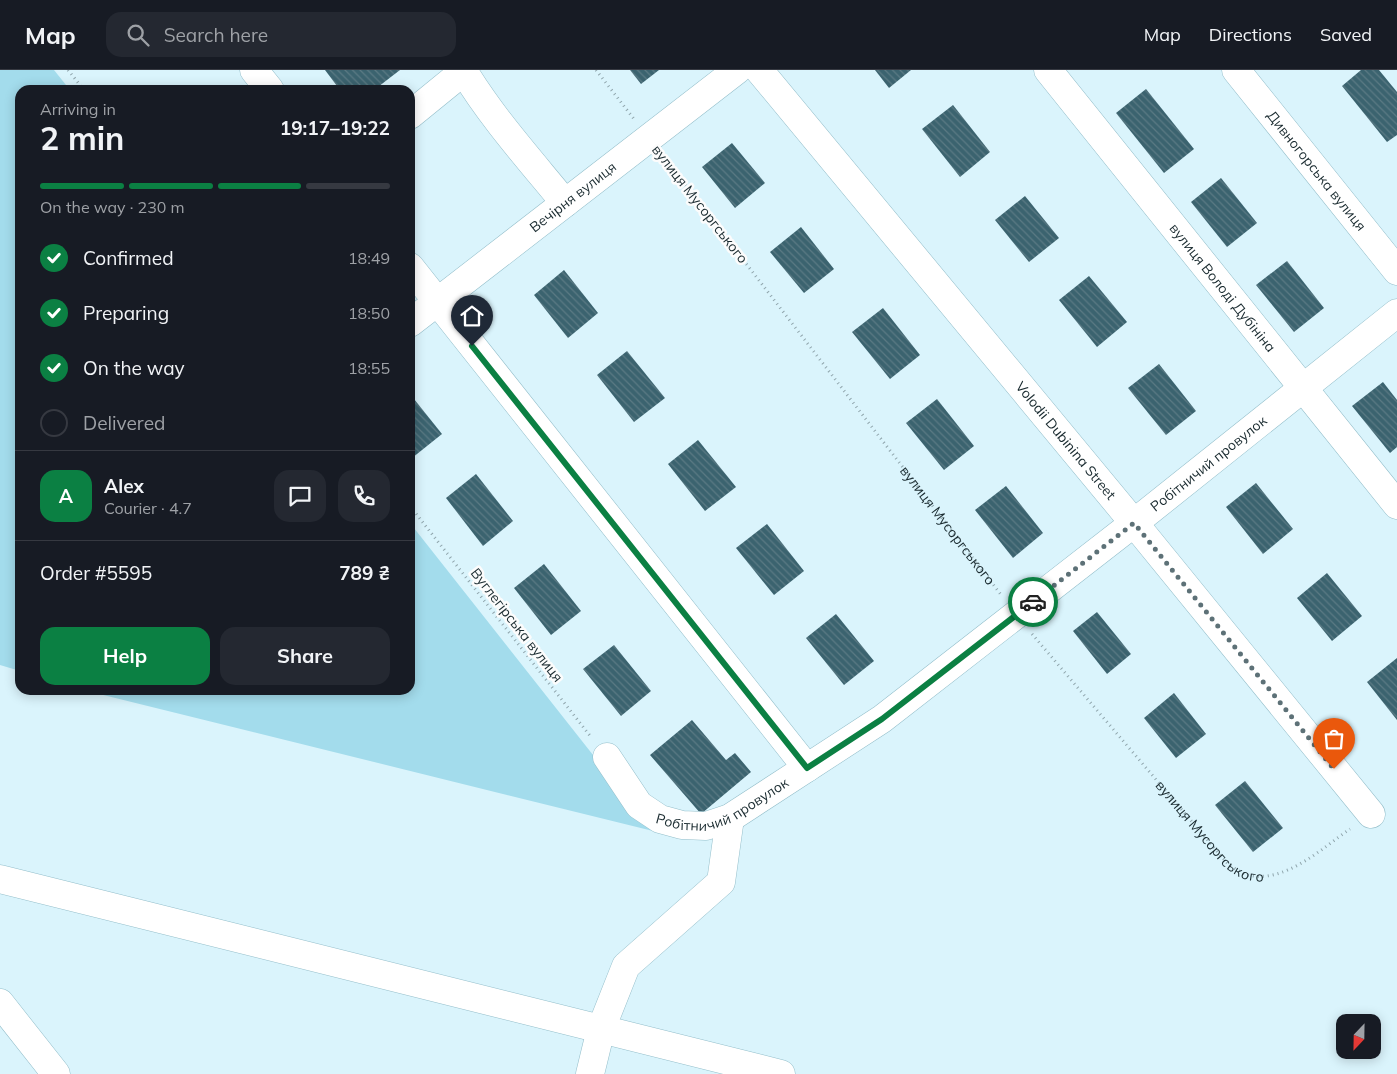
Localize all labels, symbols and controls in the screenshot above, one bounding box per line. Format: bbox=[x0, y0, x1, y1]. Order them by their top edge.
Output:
search box bbox=[106, 12, 456, 57]
text: Map bbox=[25, 20, 76, 50]
icon: search bbox=[124, 21, 152, 49]
text: Search here bbox=[164, 23, 268, 47]
text: Map bbox=[1144, 23, 1181, 46]
text: Directions bbox=[1209, 23, 1292, 46]
text: Saved bbox=[1320, 23, 1372, 46]
text: Arriving in bbox=[40, 99, 116, 119]
street label: Дивногорська вулиця bbox=[1263, 107, 1370, 235]
text: 19:17–19:22 bbox=[280, 116, 390, 140]
text: 2 min bbox=[40, 118, 124, 158]
street label: вулиця Мусоргського bbox=[648, 141, 752, 267]
street label: Вечірня вулиця bbox=[526, 158, 620, 236]
text: On the way · 230 m bbox=[40, 197, 185, 217]
street label: вулиця Володі Дубініна bbox=[1166, 220, 1280, 356]
icon: check bbox=[40, 244, 68, 272]
text: Confirmed bbox=[83, 246, 174, 270]
text: 18:49 bbox=[348, 248, 390, 268]
pin bbox=[451, 295, 493, 346]
icon: check bbox=[40, 299, 68, 327]
text: Preparing bbox=[83, 301, 169, 325]
icon: home bbox=[458, 302, 486, 330]
text: 18:50 bbox=[348, 303, 390, 323]
icon: check bbox=[40, 354, 68, 382]
text: On the way bbox=[83, 356, 185, 380]
text: 18:55 bbox=[348, 358, 390, 378]
street label: Volodii Dubinina Street bbox=[1012, 378, 1120, 503]
text: Delivered bbox=[83, 411, 165, 435]
street label: Робітничий провулок bbox=[1147, 411, 1271, 515]
street label: вулиця Мусоргського bbox=[896, 462, 999, 589]
button: chat bbox=[274, 470, 326, 522]
button: phone bbox=[338, 470, 390, 522]
text: Alex bbox=[104, 474, 144, 498]
text: A bbox=[59, 484, 73, 508]
text: Courier · 4.7 bbox=[104, 498, 192, 518]
text: Order #5595 bbox=[40, 561, 152, 585]
text: 789 ₴ bbox=[339, 561, 390, 585]
street label: Вуглегірська вулиця bbox=[467, 564, 567, 686]
courier bbox=[1008, 577, 1058, 627]
icon: car bbox=[1019, 588, 1047, 616]
button: Help bbox=[40, 627, 210, 685]
button: Share bbox=[220, 627, 390, 685]
pin bbox=[1313, 718, 1355, 769]
icon: bag bbox=[1320, 725, 1348, 753]
street label: Робітничий провулок bbox=[654, 773, 792, 835]
street label: вулиця Мусоргського bbox=[1152, 777, 1264, 885]
north arrow bbox=[1336, 1014, 1381, 1059]
map controls bbox=[1336, 1014, 1381, 1059]

